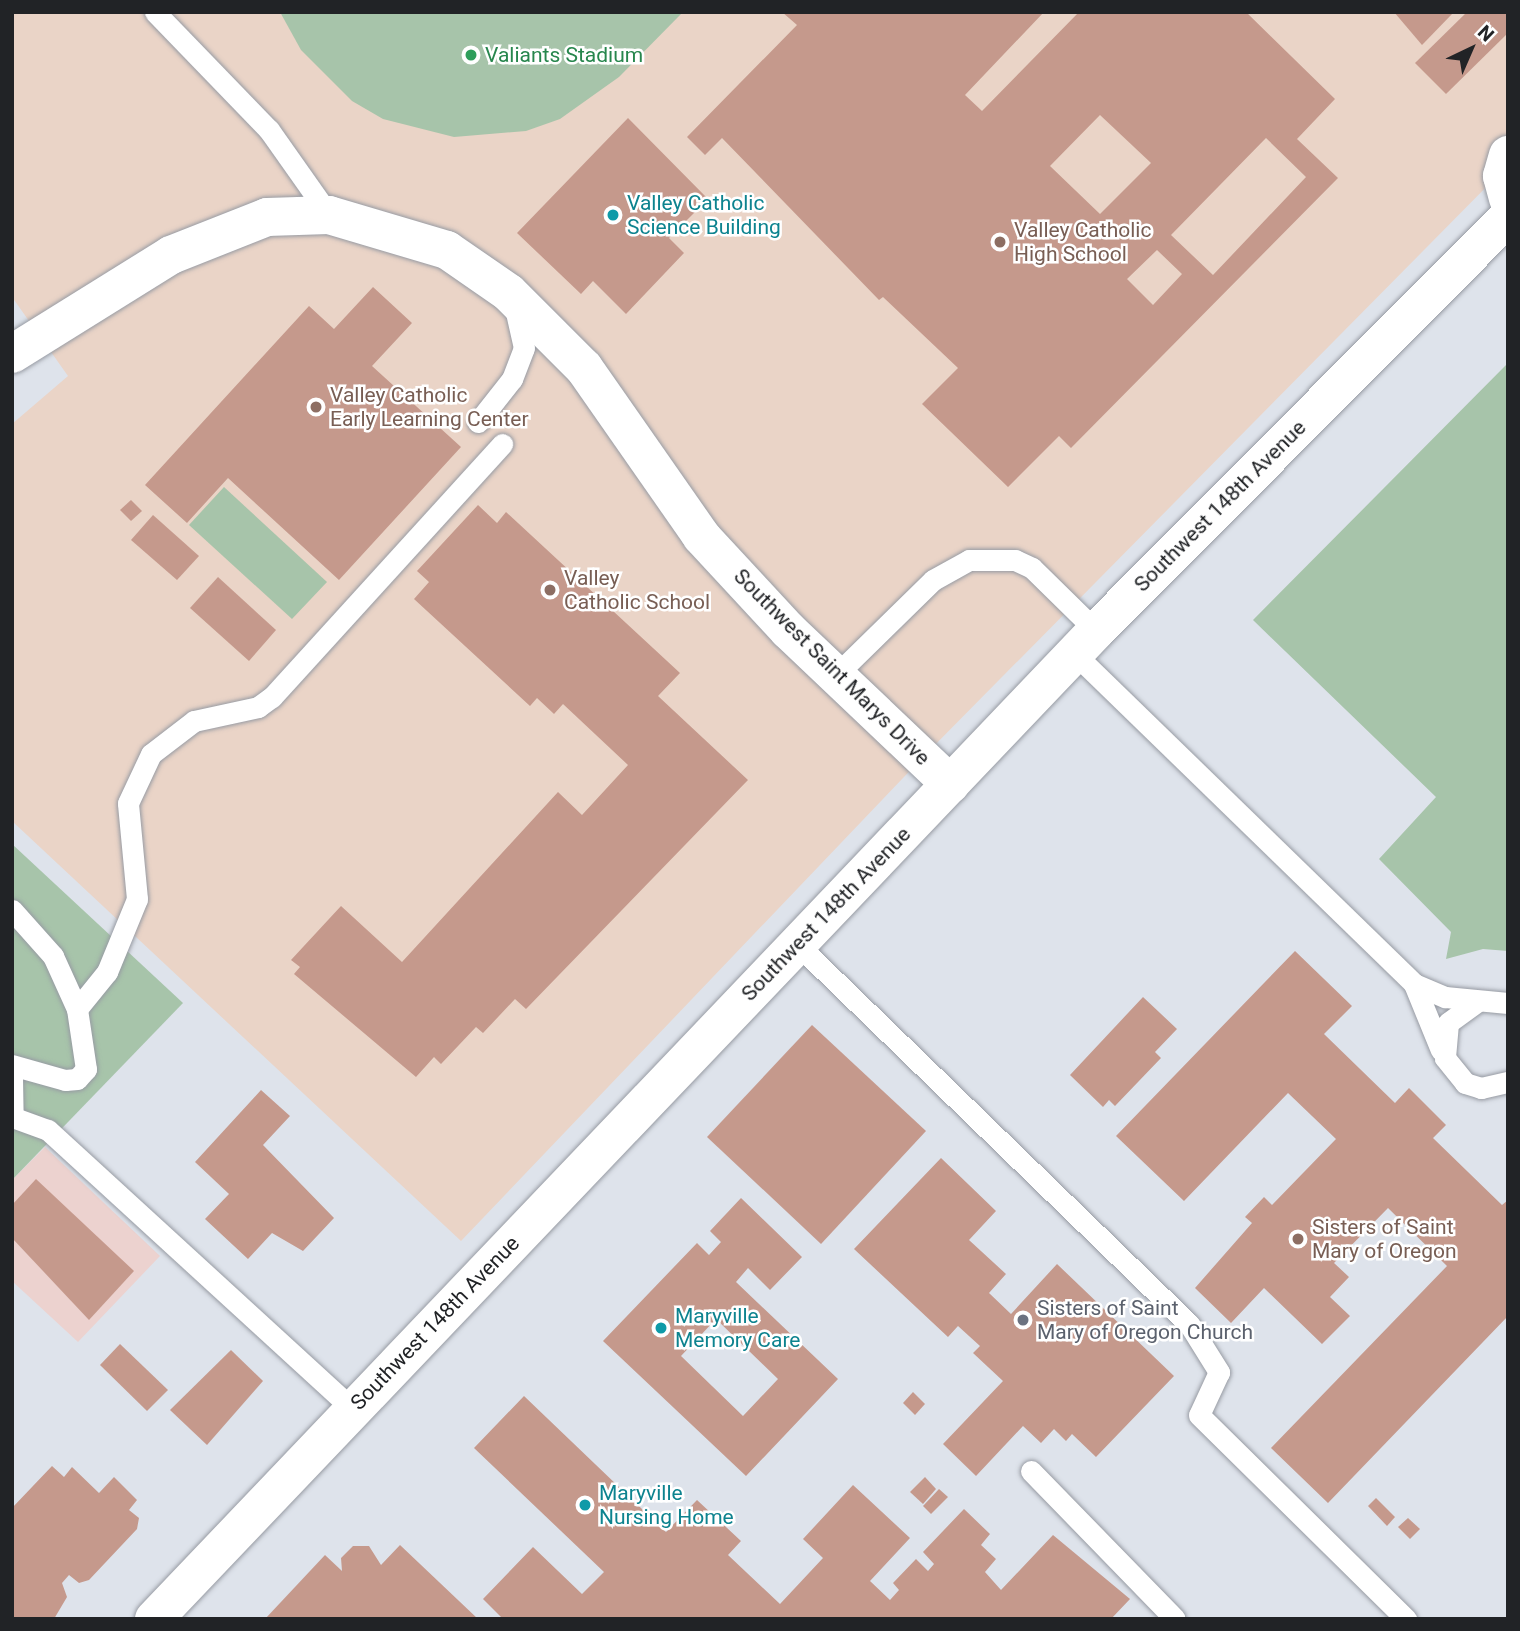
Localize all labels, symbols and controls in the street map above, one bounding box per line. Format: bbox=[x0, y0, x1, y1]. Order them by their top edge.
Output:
north arrow bbox=[1436, 14, 1506, 84]
text: N bbox=[1473, 21, 1499, 46]
place label: Valiants Stadium bbox=[485, 42, 643, 68]
marker: Valiants Stadium bbox=[463, 47, 479, 63]
place label: Valley Catholic Science Building bbox=[627, 190, 781, 240]
marker: Valley Catholic Science Building bbox=[605, 207, 621, 223]
place label: Valley Catholic High School bbox=[1014, 217, 1151, 267]
marker: Valley Catholic High School bbox=[992, 234, 1008, 250]
place label: Valley Catholic Early Learning Center bbox=[330, 382, 529, 432]
marker: Valley Catholic Early Learning Center bbox=[308, 399, 324, 415]
street label: Southwest 148th Avenue bbox=[1129, 415, 1311, 597]
street label: Southwest Saint Marys Drive bbox=[729, 564, 935, 770]
place label: Valley Catholic School bbox=[564, 565, 710, 615]
marker: Valley Catholic School bbox=[542, 582, 558, 598]
street label: Southwest 148th Avenue bbox=[736, 822, 916, 1006]
place label: Sisters of Saint Mary of Oregon bbox=[1312, 1214, 1457, 1264]
street label: Southwest 148th Avenue bbox=[345, 1231, 525, 1415]
marker: Sisters of Saint Mary of Oregon bbox=[1290, 1231, 1306, 1247]
place label: Sisters of Saint Mary of Oregon Church bbox=[1037, 1295, 1253, 1345]
place label: Maryville Memory Care bbox=[675, 1303, 800, 1353]
marker: Sisters of Saint Mary of Oregon Church bbox=[1015, 1312, 1031, 1328]
marker: Maryville Memory Care bbox=[653, 1320, 669, 1336]
place label: Maryville Nursing Home bbox=[599, 1480, 734, 1530]
marker: Maryville Nursing Home bbox=[577, 1497, 593, 1513]

